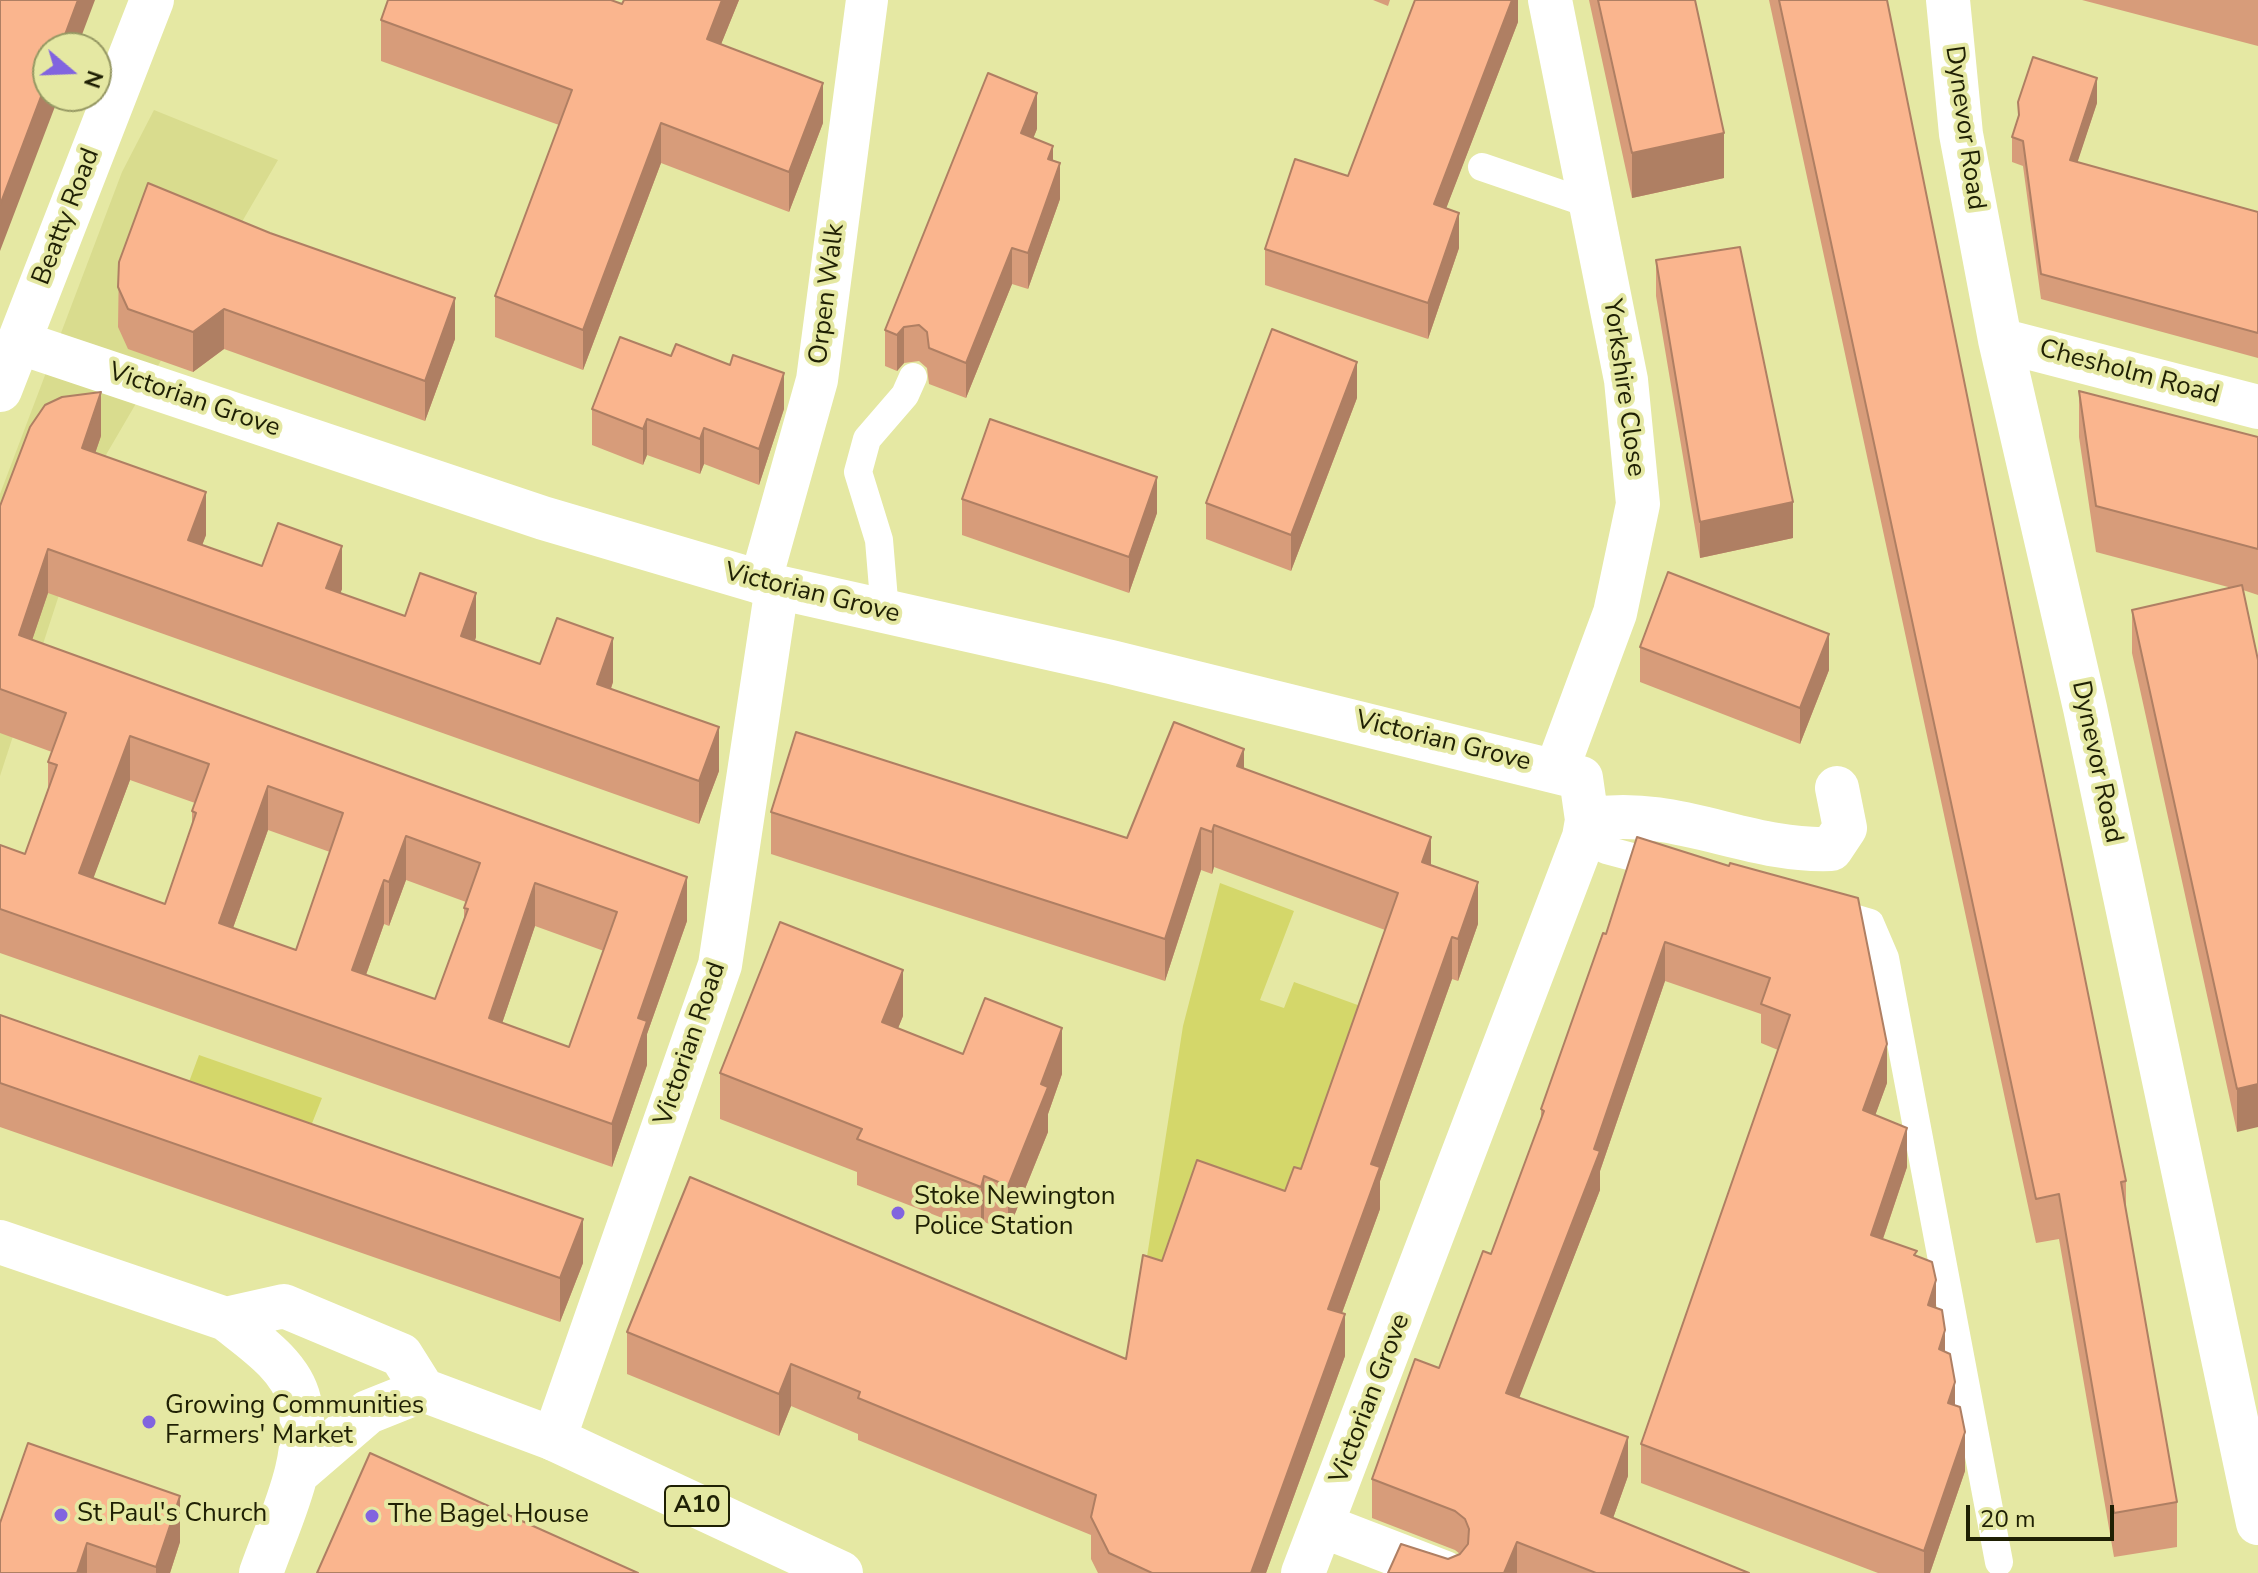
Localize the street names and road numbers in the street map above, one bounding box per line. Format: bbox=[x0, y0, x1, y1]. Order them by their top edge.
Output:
street label: Dynevor Road bbox=[1937, 44, 1991, 212]
street label: Beatty Road bbox=[27, 144, 107, 290]
street label: Orpen Walk bbox=[804, 222, 852, 366]
street label: Yorkshire Close bbox=[1595, 297, 1651, 479]
street label: Chesholm Road bbox=[2036, 334, 2222, 412]
street label: Victorian Grove bbox=[104, 357, 284, 445]
street label: Victorian Grove bbox=[721, 557, 903, 631]
street label: Dynevor Road bbox=[2064, 678, 2128, 846]
street label: Victorian Grove bbox=[1352, 705, 1534, 779]
street label: Victorian Road bbox=[648, 958, 734, 1130]
street label: Victorian Grove bbox=[1324, 1310, 1418, 1488]
road number: A10 bbox=[665, 1486, 729, 1526]

